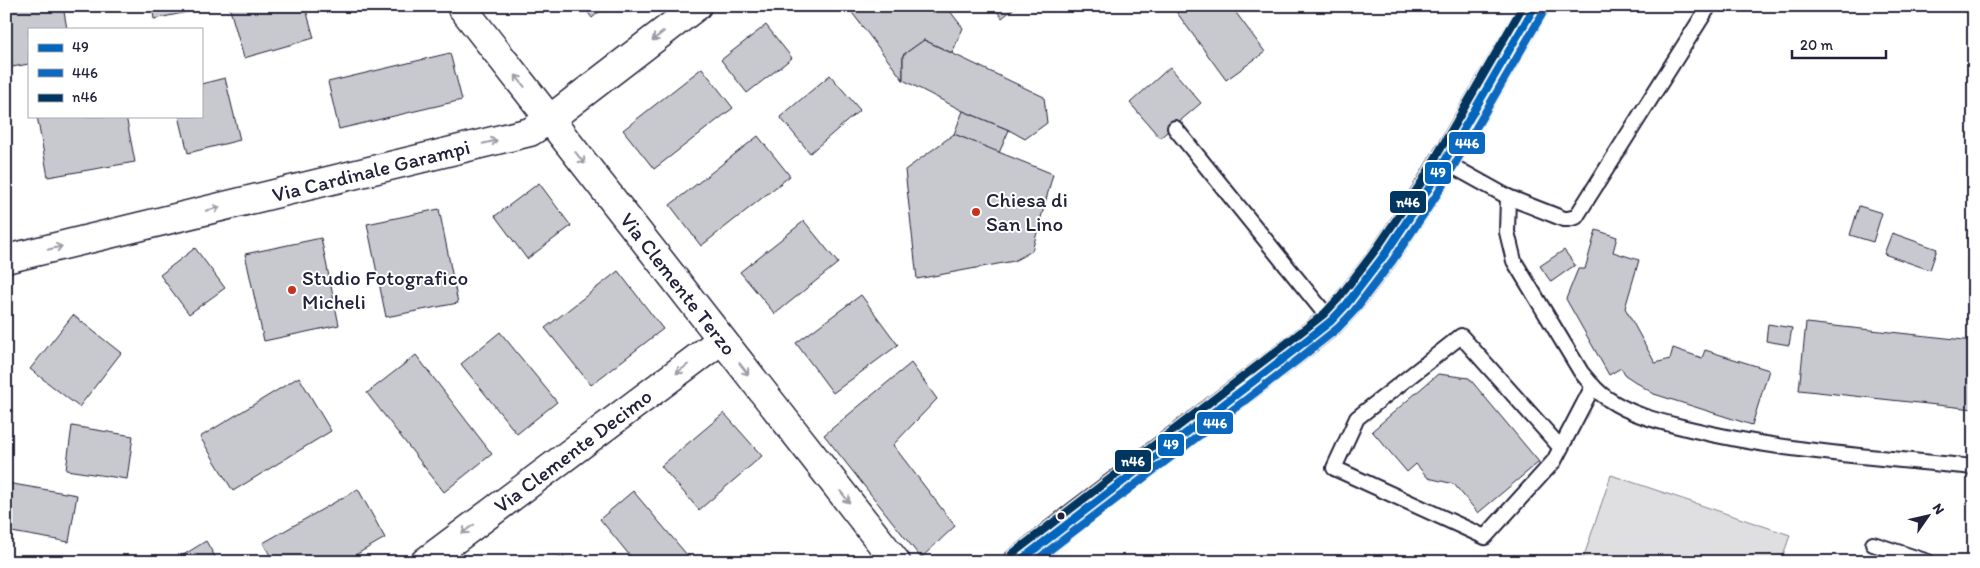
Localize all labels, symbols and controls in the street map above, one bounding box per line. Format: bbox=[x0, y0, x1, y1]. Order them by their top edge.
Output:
legend bbox=[28, 28, 202, 118]
scale bar bbox=[1792, 28, 1886, 60]
one-way arrow bbox=[651, 31, 665, 41]
text: 20 m bbox=[1800, 36, 1834, 54]
text: 49 bbox=[72, 38, 89, 56]
text: 446 bbox=[72, 64, 98, 82]
one-way arrow bbox=[514, 75, 525, 88]
text: n46 bbox=[72, 88, 97, 106]
line badge: 446 bbox=[1448, 131, 1486, 155]
street label: Via Cardinale Garampi bbox=[269, 134, 472, 207]
text: 446 bbox=[1455, 135, 1480, 152]
one-way arrow bbox=[482, 137, 498, 146]
one-way arrow bbox=[574, 151, 585, 164]
line badge: 49 bbox=[1424, 161, 1452, 185]
text: 49 bbox=[1430, 164, 1446, 181]
place label: Chiesa di San Lino bbox=[986, 187, 1068, 236]
line badge: n46 bbox=[1389, 190, 1427, 214]
text: n46 bbox=[1395, 194, 1420, 211]
one-way arrow bbox=[205, 204, 221, 213]
marker: Chiesa di San Lino bbox=[970, 206, 982, 218]
street label: Via Clemente Terzo bbox=[615, 207, 742, 360]
one-way arrow bbox=[47, 243, 63, 252]
place label: Studio Fotografico Micheli bbox=[302, 265, 468, 314]
marker: Studio Fotografico Micheli bbox=[286, 284, 298, 296]
one-way arrow bbox=[739, 362, 750, 375]
one-way arrow bbox=[675, 364, 689, 374]
street label: Via Clemente Decimo bbox=[489, 383, 657, 518]
line badge: 446 bbox=[1196, 411, 1234, 435]
text: 446 bbox=[1203, 415, 1228, 432]
line badge: 49 bbox=[1157, 433, 1185, 457]
text: 49 bbox=[1163, 436, 1179, 453]
line badge: n46 bbox=[1114, 449, 1152, 473]
text: n46 bbox=[1120, 453, 1145, 470]
one-way arrow bbox=[839, 490, 850, 503]
north arrow bbox=[1902, 490, 1952, 540]
text: N bbox=[1929, 500, 1948, 518]
unlabelled marker bbox=[1056, 511, 1066, 521]
one-way arrow bbox=[462, 524, 475, 535]

